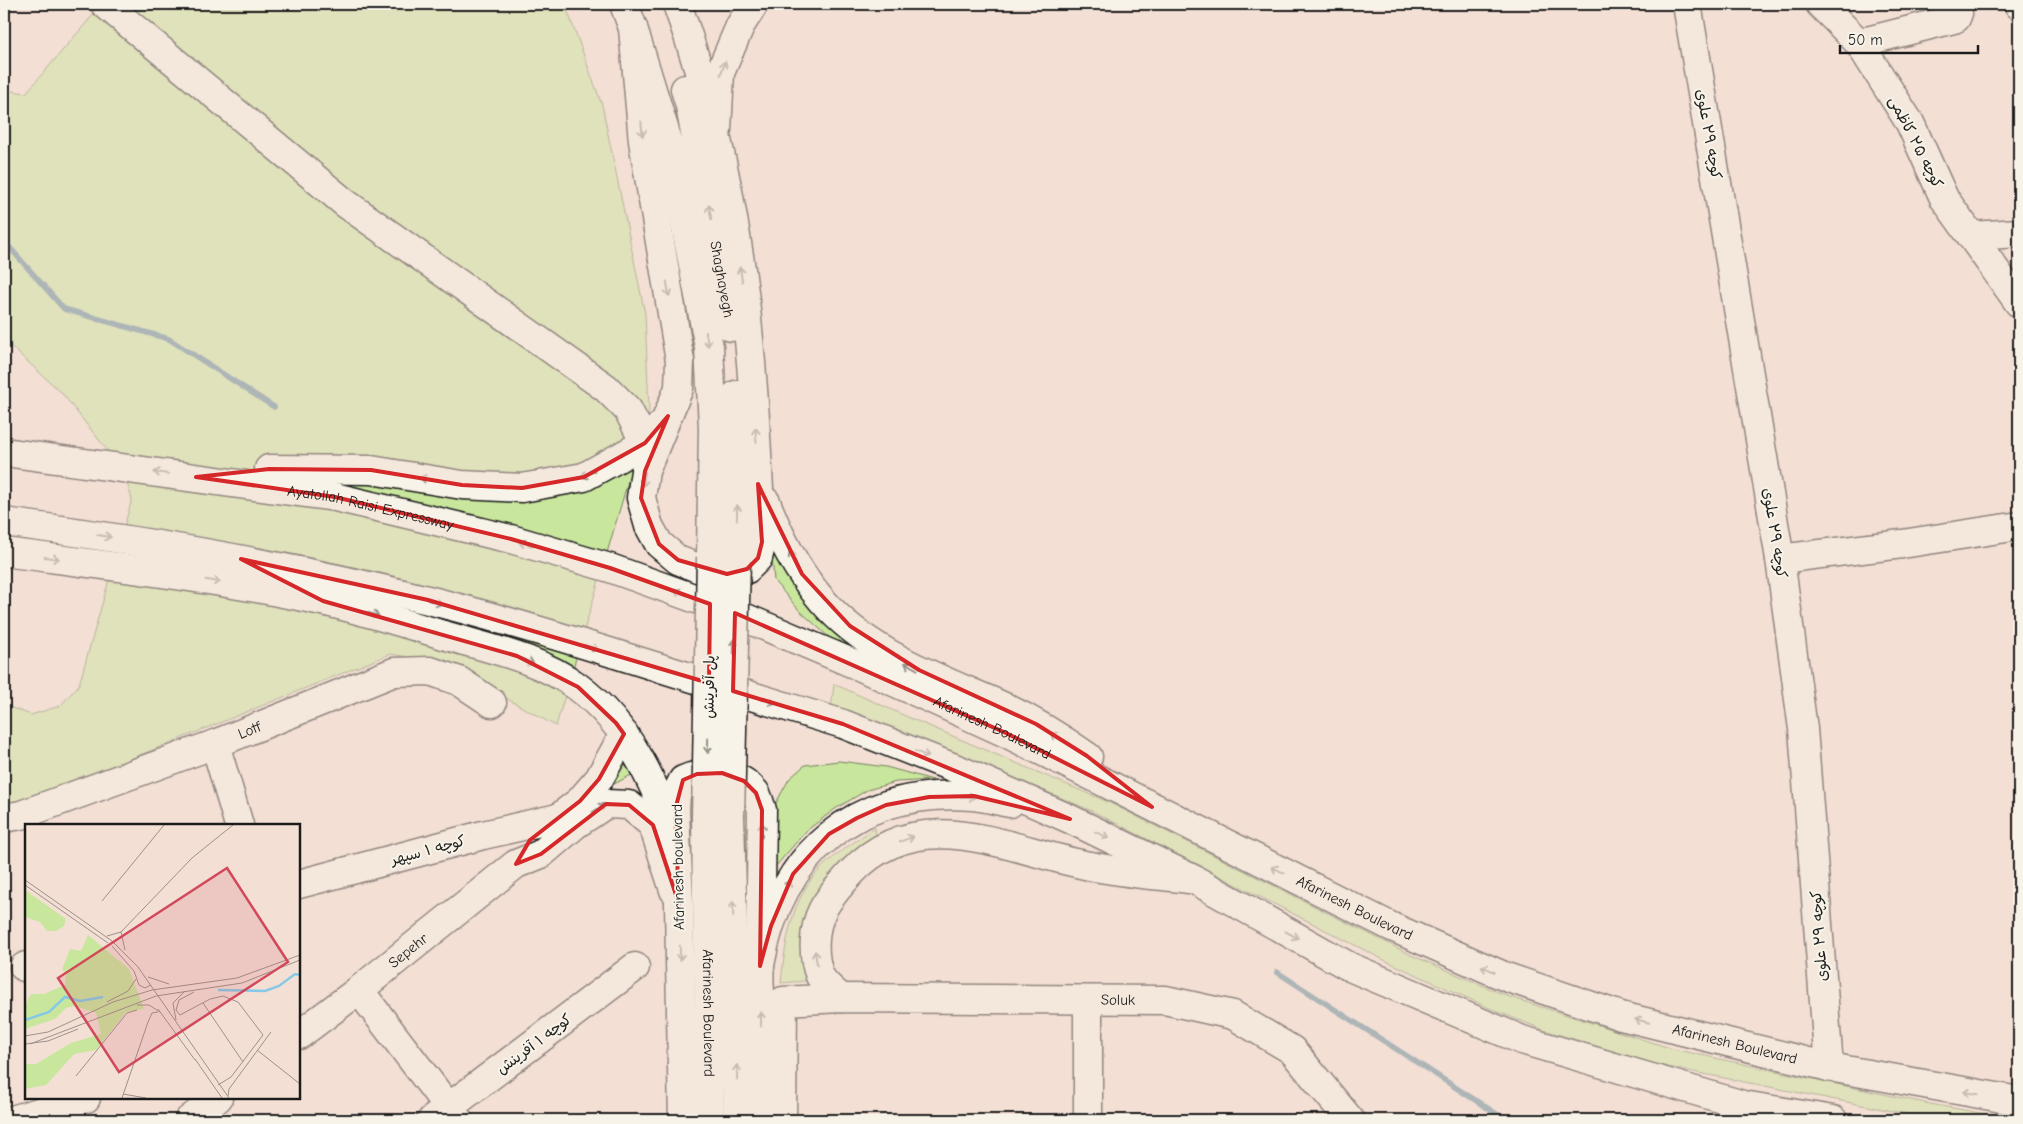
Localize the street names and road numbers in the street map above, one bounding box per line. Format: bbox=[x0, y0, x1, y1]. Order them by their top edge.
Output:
street label: کوچه ۲۹ علوی bbox=[1691, 88, 1726, 181]
street label: کوچه ۲۵ کاظمی bbox=[1884, 93, 1947, 192]
street label: Shaghayegh bbox=[706, 239, 738, 319]
street label: Ayatollah Raisi Expressway bbox=[286, 482, 456, 534]
street label: کوچه ۲۹ علوی bbox=[1758, 487, 1791, 580]
street label: پل آفرینش bbox=[699, 655, 720, 719]
street label: Afarinesh Boulevard bbox=[931, 692, 1054, 763]
street label: Lotf bbox=[235, 717, 265, 743]
street label: Afarinesh boulevard bbox=[668, 804, 688, 930]
street label: کوچه ۱ سپهر bbox=[387, 831, 467, 870]
street label: Afarinesh Boulevard bbox=[1293, 871, 1416, 944]
street label: کوچه ۲۹ علوی bbox=[1807, 890, 1832, 982]
street label: Sepehr bbox=[385, 929, 431, 972]
street label: Afarinesh Boulevard bbox=[699, 949, 718, 1077]
street label: Soluk bbox=[1101, 991, 1136, 1009]
street label: کوچه ۱ آفرینش bbox=[493, 1010, 576, 1079]
street label: Afarinesh Boulevard bbox=[1671, 1020, 1799, 1068]

